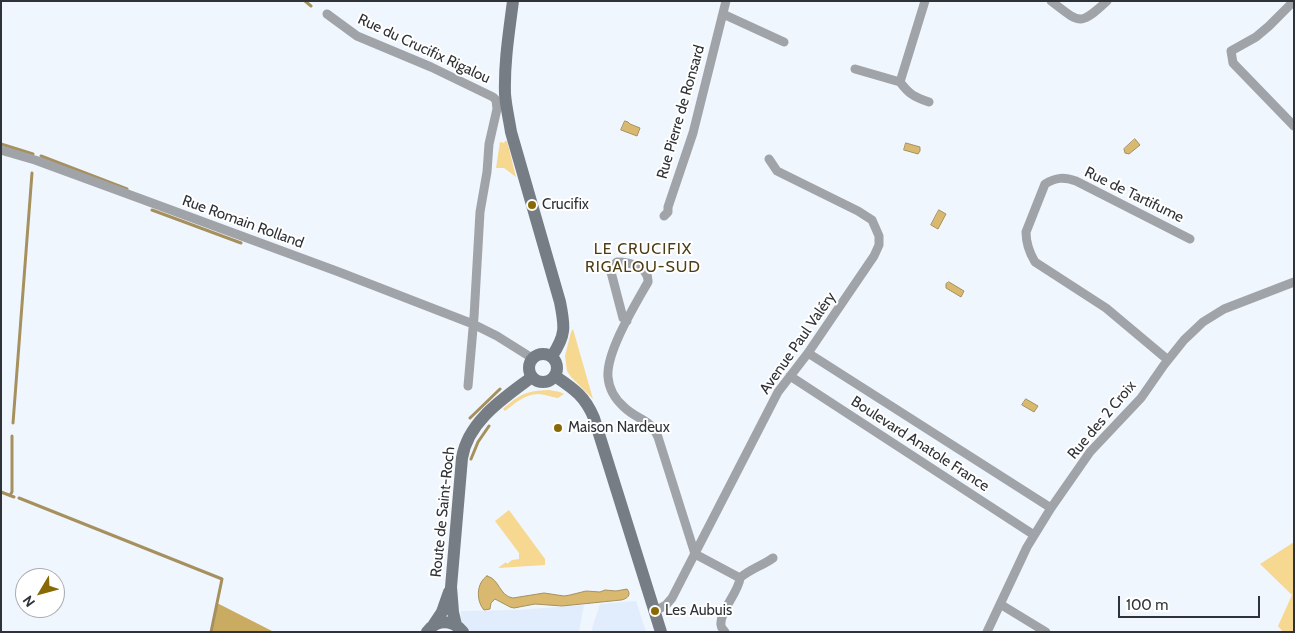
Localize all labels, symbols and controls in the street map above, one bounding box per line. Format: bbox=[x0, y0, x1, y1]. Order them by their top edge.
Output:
street label: Rue du Crucifix Rigalou bbox=[355, 10, 493, 88]
street label: Rue Pierre de Ronsard bbox=[653, 43, 709, 181]
street label: Rue de Tartifume bbox=[1081, 163, 1187, 227]
street label: Rue Romain Rolland bbox=[180, 192, 306, 252]
place label: Crucifix bbox=[542, 196, 589, 214]
marker: Crucifix bbox=[526, 199, 538, 211]
district label: LE CRUCIFIX RIGALOU-SUD bbox=[584, 239, 702, 277]
street label: Avenue Paul Valéry bbox=[756, 288, 840, 398]
street label: Rue des 2 Croix bbox=[1064, 377, 1140, 463]
street label: Boulevard Anatole France bbox=[848, 393, 992, 495]
place label: Maison Nardeux bbox=[568, 419, 670, 437]
marker: Maison Nardeux bbox=[552, 422, 564, 434]
street label: Route de Saint-Roch bbox=[427, 446, 459, 578]
north arrow bbox=[15, 568, 65, 618]
scale bar bbox=[1120, 586, 1262, 618]
text: N bbox=[19, 592, 39, 611]
text: 100 m bbox=[1126, 596, 1168, 614]
place label: Les Aubuis bbox=[665, 602, 732, 620]
marker: Les Aubuis bbox=[649, 605, 661, 617]

